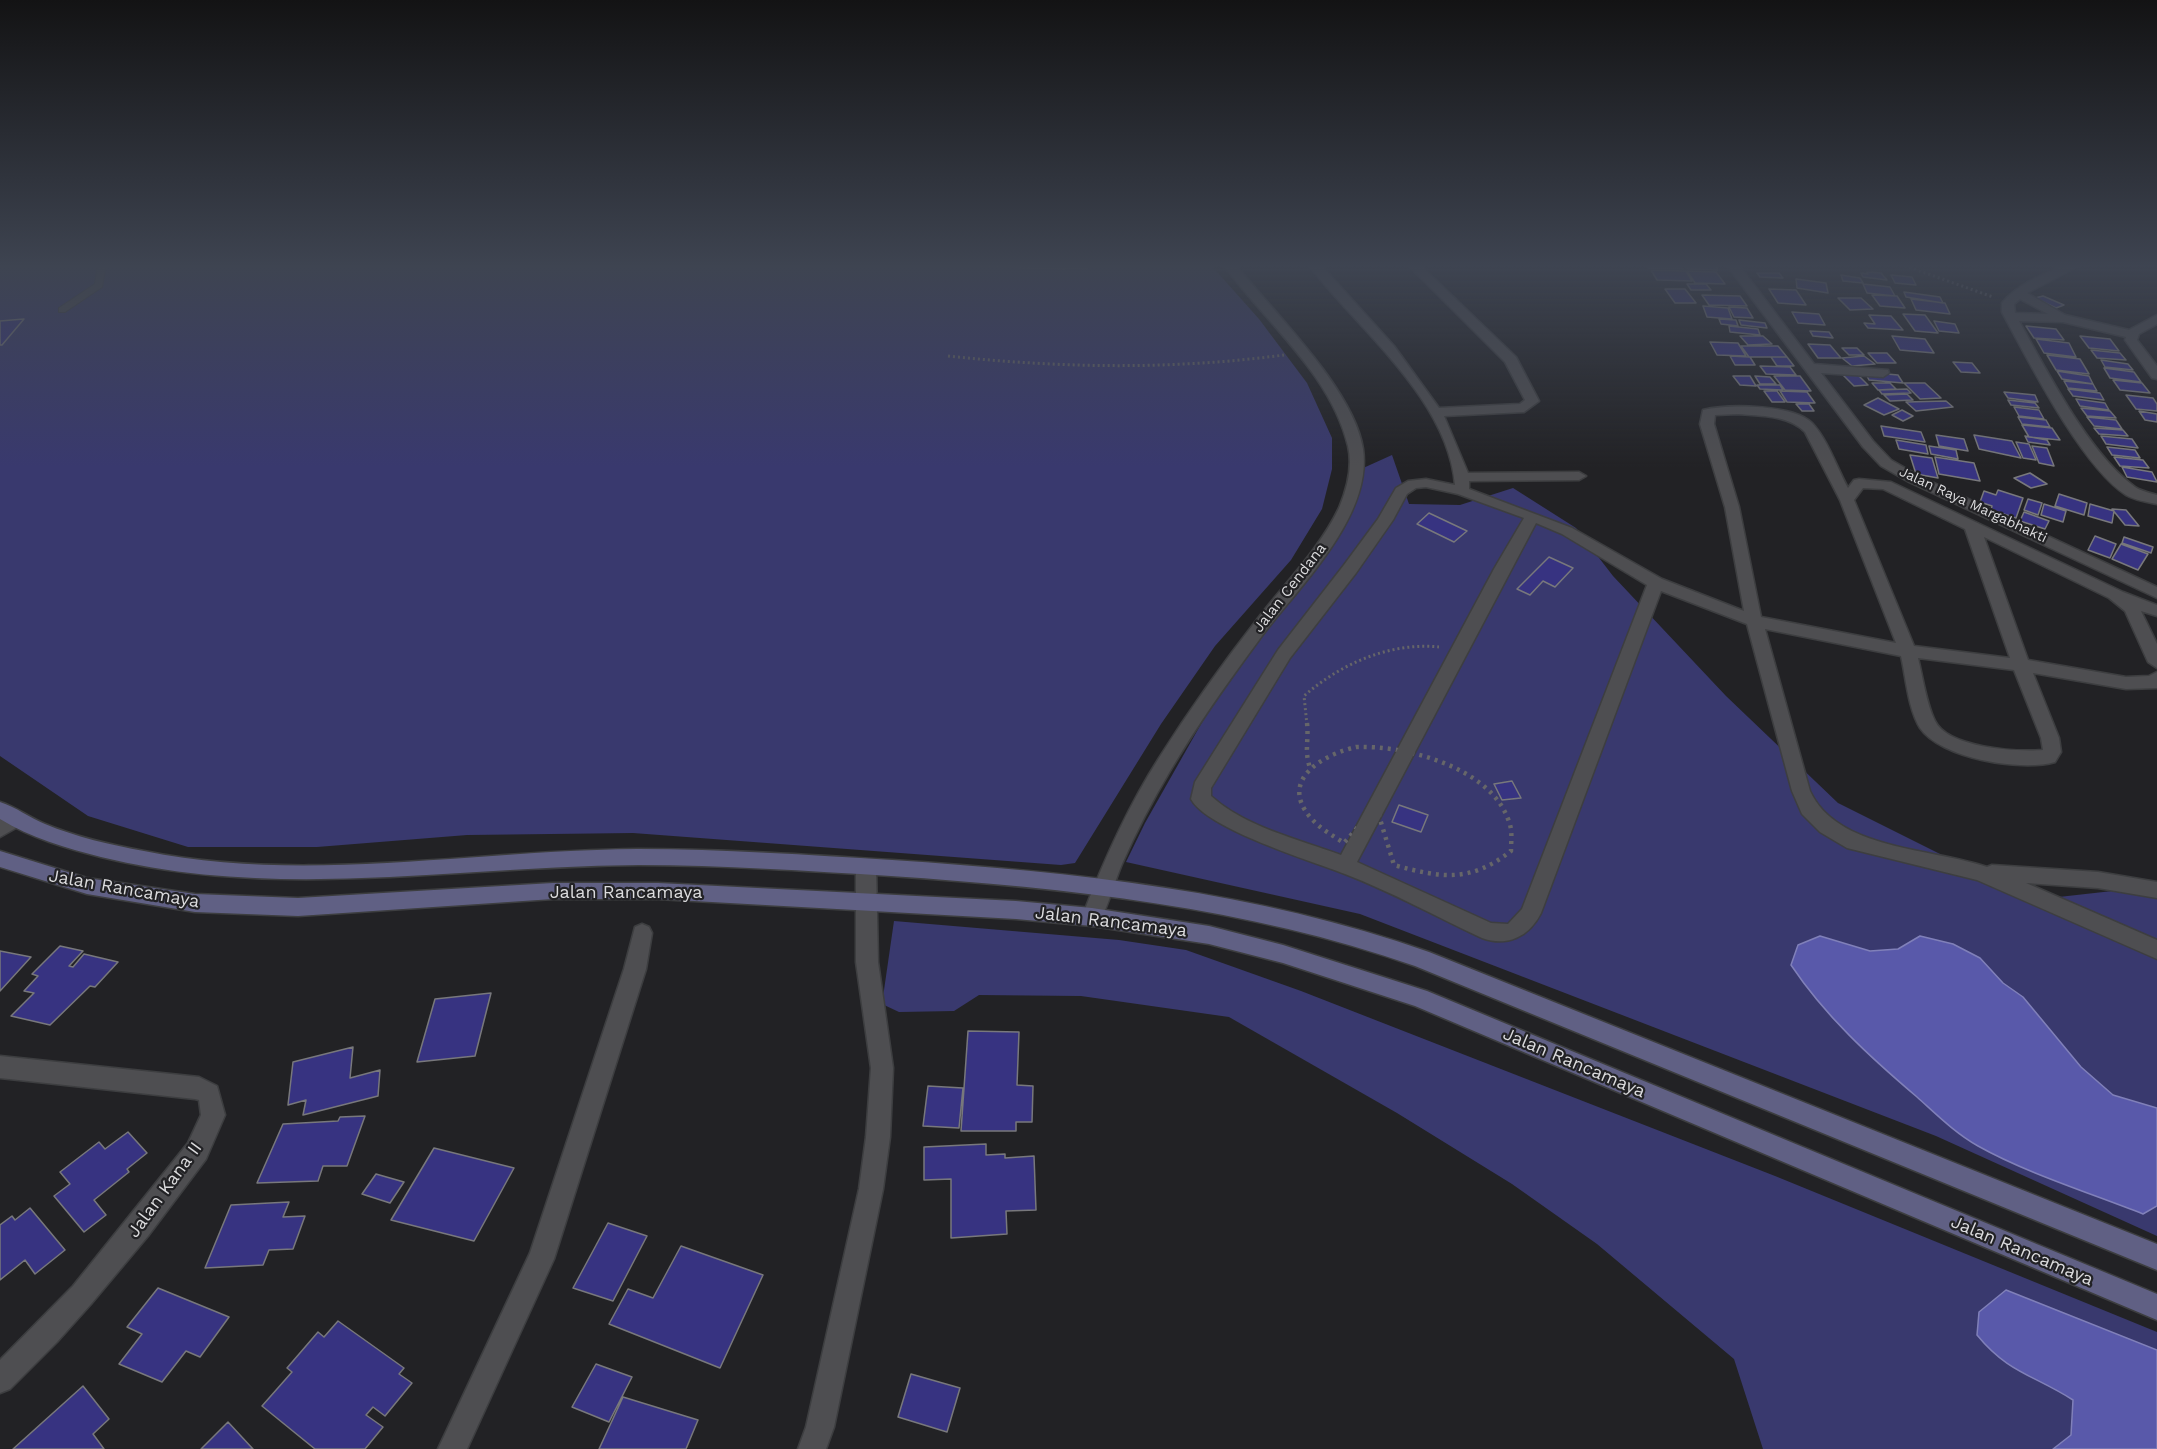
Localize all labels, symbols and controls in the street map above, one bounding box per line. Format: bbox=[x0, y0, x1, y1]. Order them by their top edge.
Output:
street label: Jalan Raya Margabhakti bbox=[1896, 463, 2050, 547]
street label: Jalan Cendana bbox=[1250, 540, 1330, 636]
street label: Jalan Rancamaya bbox=[47, 865, 201, 913]
street label: Jalan Rancamaya bbox=[550, 882, 702, 904]
street label: Jalan Rancamaya bbox=[1034, 902, 1188, 942]
street label: Jalan Rancamaya bbox=[1500, 1023, 1648, 1103]
street label: Jalan Kana II bbox=[123, 1138, 207, 1242]
street label: Jalan Rancamaya bbox=[1948, 1211, 2096, 1291]

